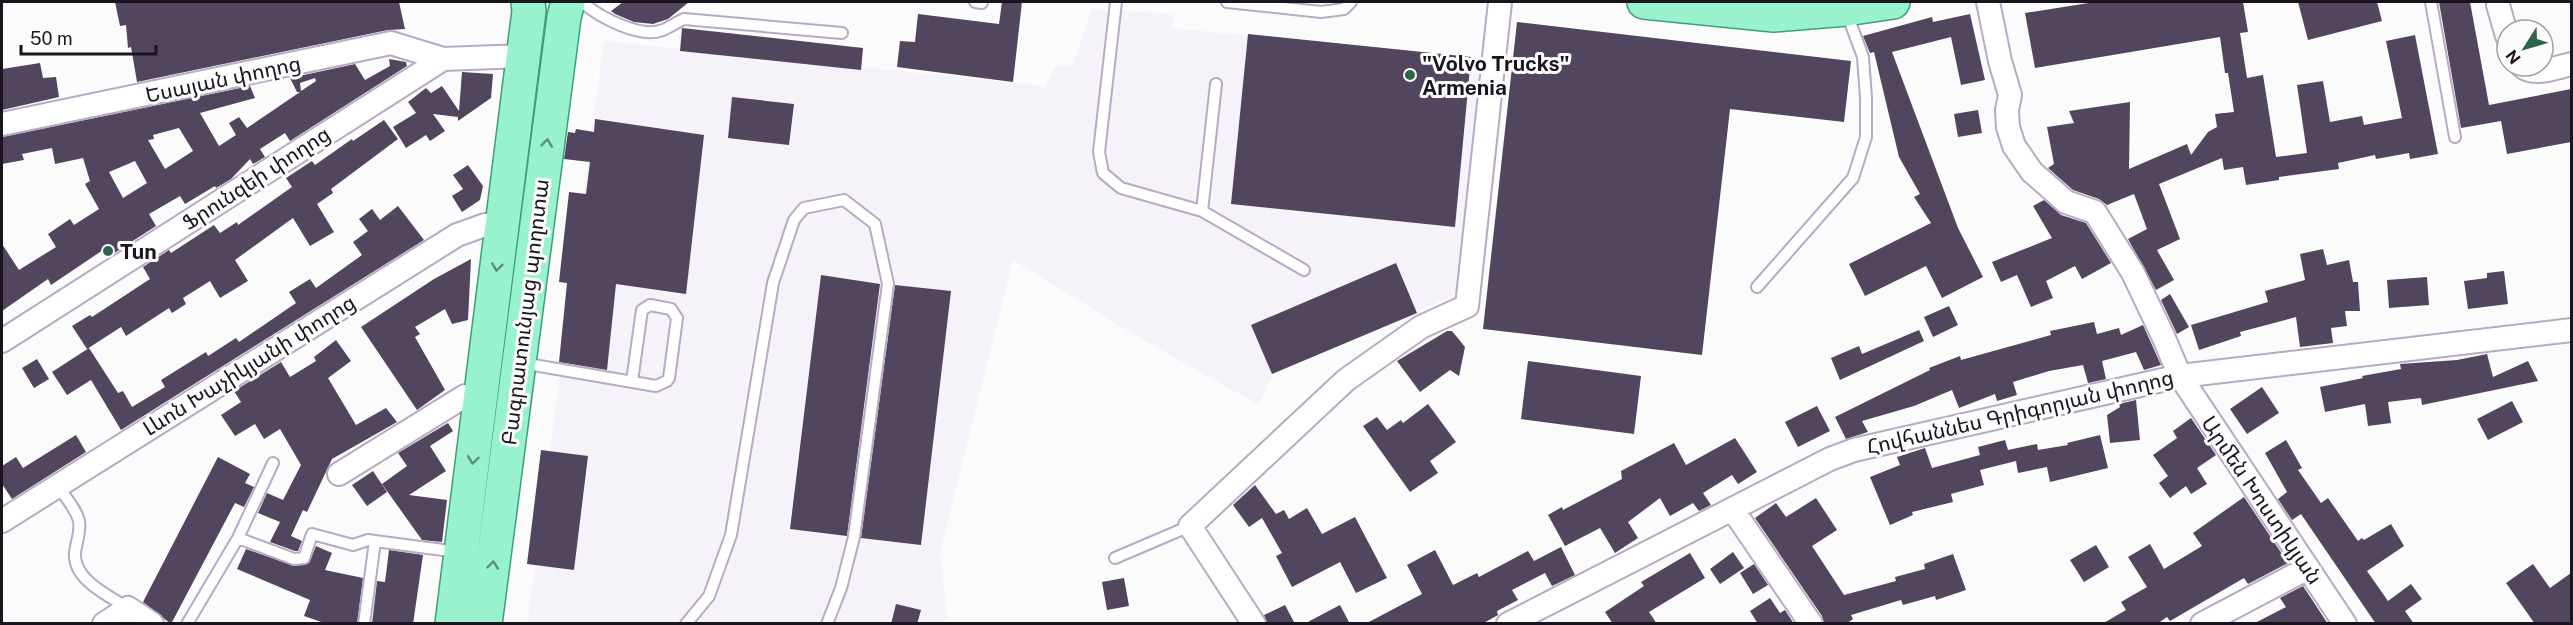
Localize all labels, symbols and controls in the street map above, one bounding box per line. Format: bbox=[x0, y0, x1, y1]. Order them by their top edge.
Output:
scale bar bbox=[21, 18, 156, 56]
north arrow bbox=[2495, 18, 2555, 78]
text: 50 m bbox=[30, 28, 73, 49]
text: N bbox=[2502, 46, 2525, 67]
street label: Եսայան փողոց bbox=[143, 50, 303, 108]
place label: "Volvo Trucks" Armenia bbox=[1422, 51, 1570, 100]
marker: "Volvo Trucks" Armenia bbox=[1403, 68, 1417, 82]
street label: Ֆրունզեի փողոց bbox=[178, 121, 334, 235]
one-way arrow bbox=[541, 138, 553, 148]
street label: Բագրատունյաց պողոտա bbox=[496, 177, 554, 447]
place label: Tun bbox=[120, 239, 157, 264]
marker: Tun bbox=[101, 244, 115, 258]
one-way arrow bbox=[491, 262, 504, 271]
street label: Լևոն Խաչիկյանի փողոց bbox=[138, 289, 360, 441]
street label: Հովհաննես Գրիգորյան փողոց bbox=[1864, 365, 2176, 459]
street label: Արմեն Խոստիկյան bbox=[2196, 411, 2328, 589]
one-way arrow bbox=[467, 456, 479, 465]
one-way arrow bbox=[486, 561, 498, 570]

